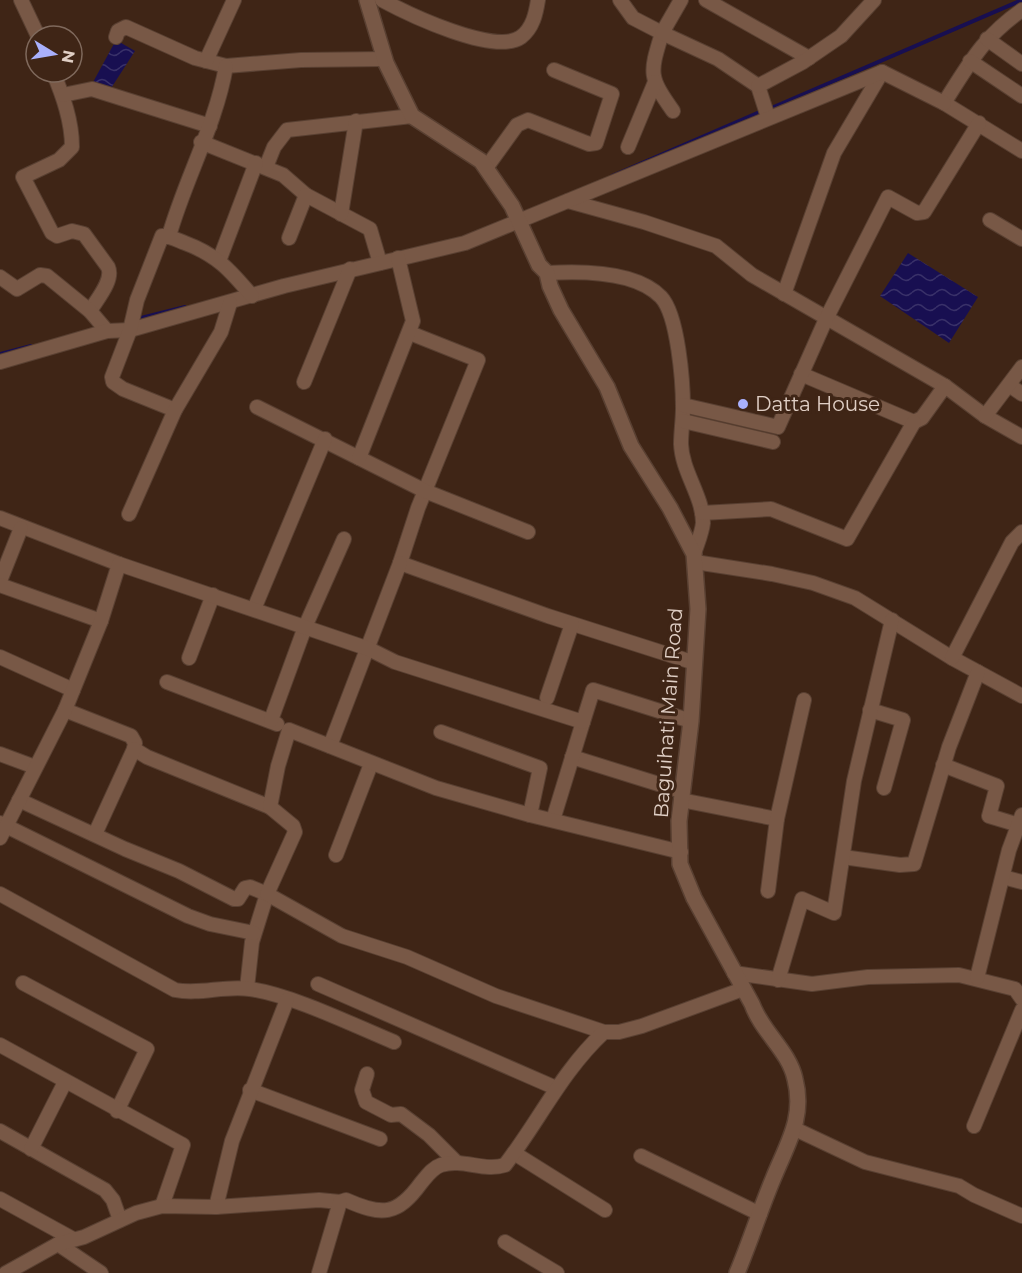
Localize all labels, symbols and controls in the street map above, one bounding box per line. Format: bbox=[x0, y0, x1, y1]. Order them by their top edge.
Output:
north arrow bbox=[24, 24, 84, 84]
text: N bbox=[58, 49, 79, 65]
place label: Datta House bbox=[755, 392, 880, 416]
marker: Datta House bbox=[736, 397, 750, 411]
street label: Baguihati Main Road bbox=[649, 607, 687, 819]

